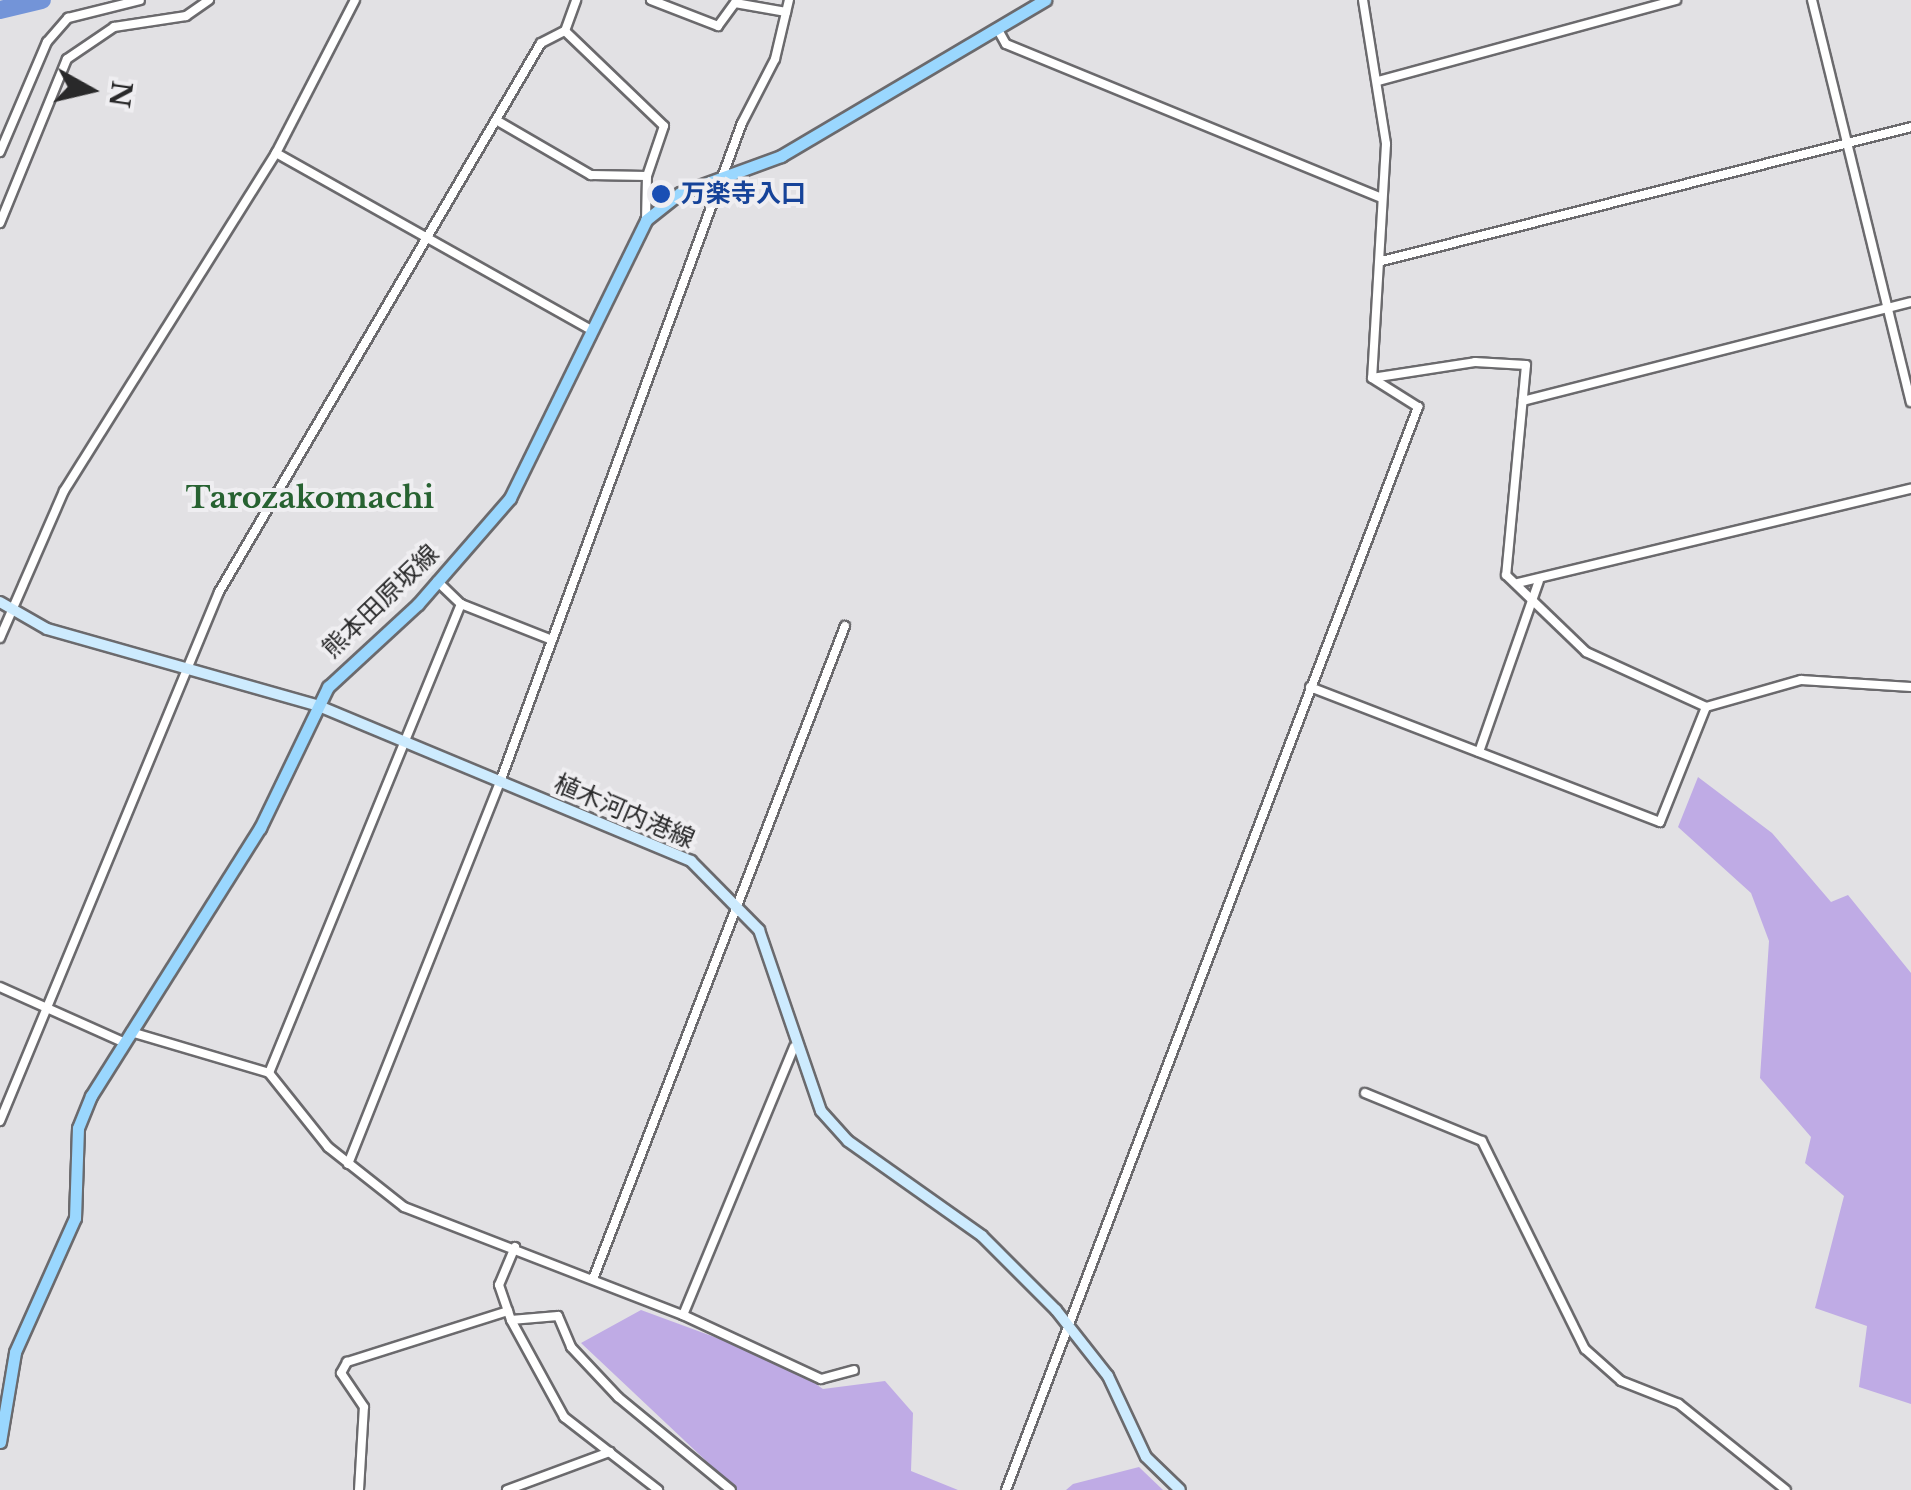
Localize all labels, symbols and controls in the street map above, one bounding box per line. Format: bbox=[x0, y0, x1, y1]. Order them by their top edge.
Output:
north arrow bbox=[40, 40, 140, 140]
text: N bbox=[101, 79, 139, 110]
place label: 万楽寺入口 bbox=[681, 179, 806, 209]
marker: 万楽寺入口 bbox=[650, 183, 672, 205]
district label: Tarozakomachi bbox=[186, 480, 434, 516]
street label: 熊本田原坂線 bbox=[317, 539, 445, 665]
street label: 植木河内港線 bbox=[549, 769, 699, 855]

